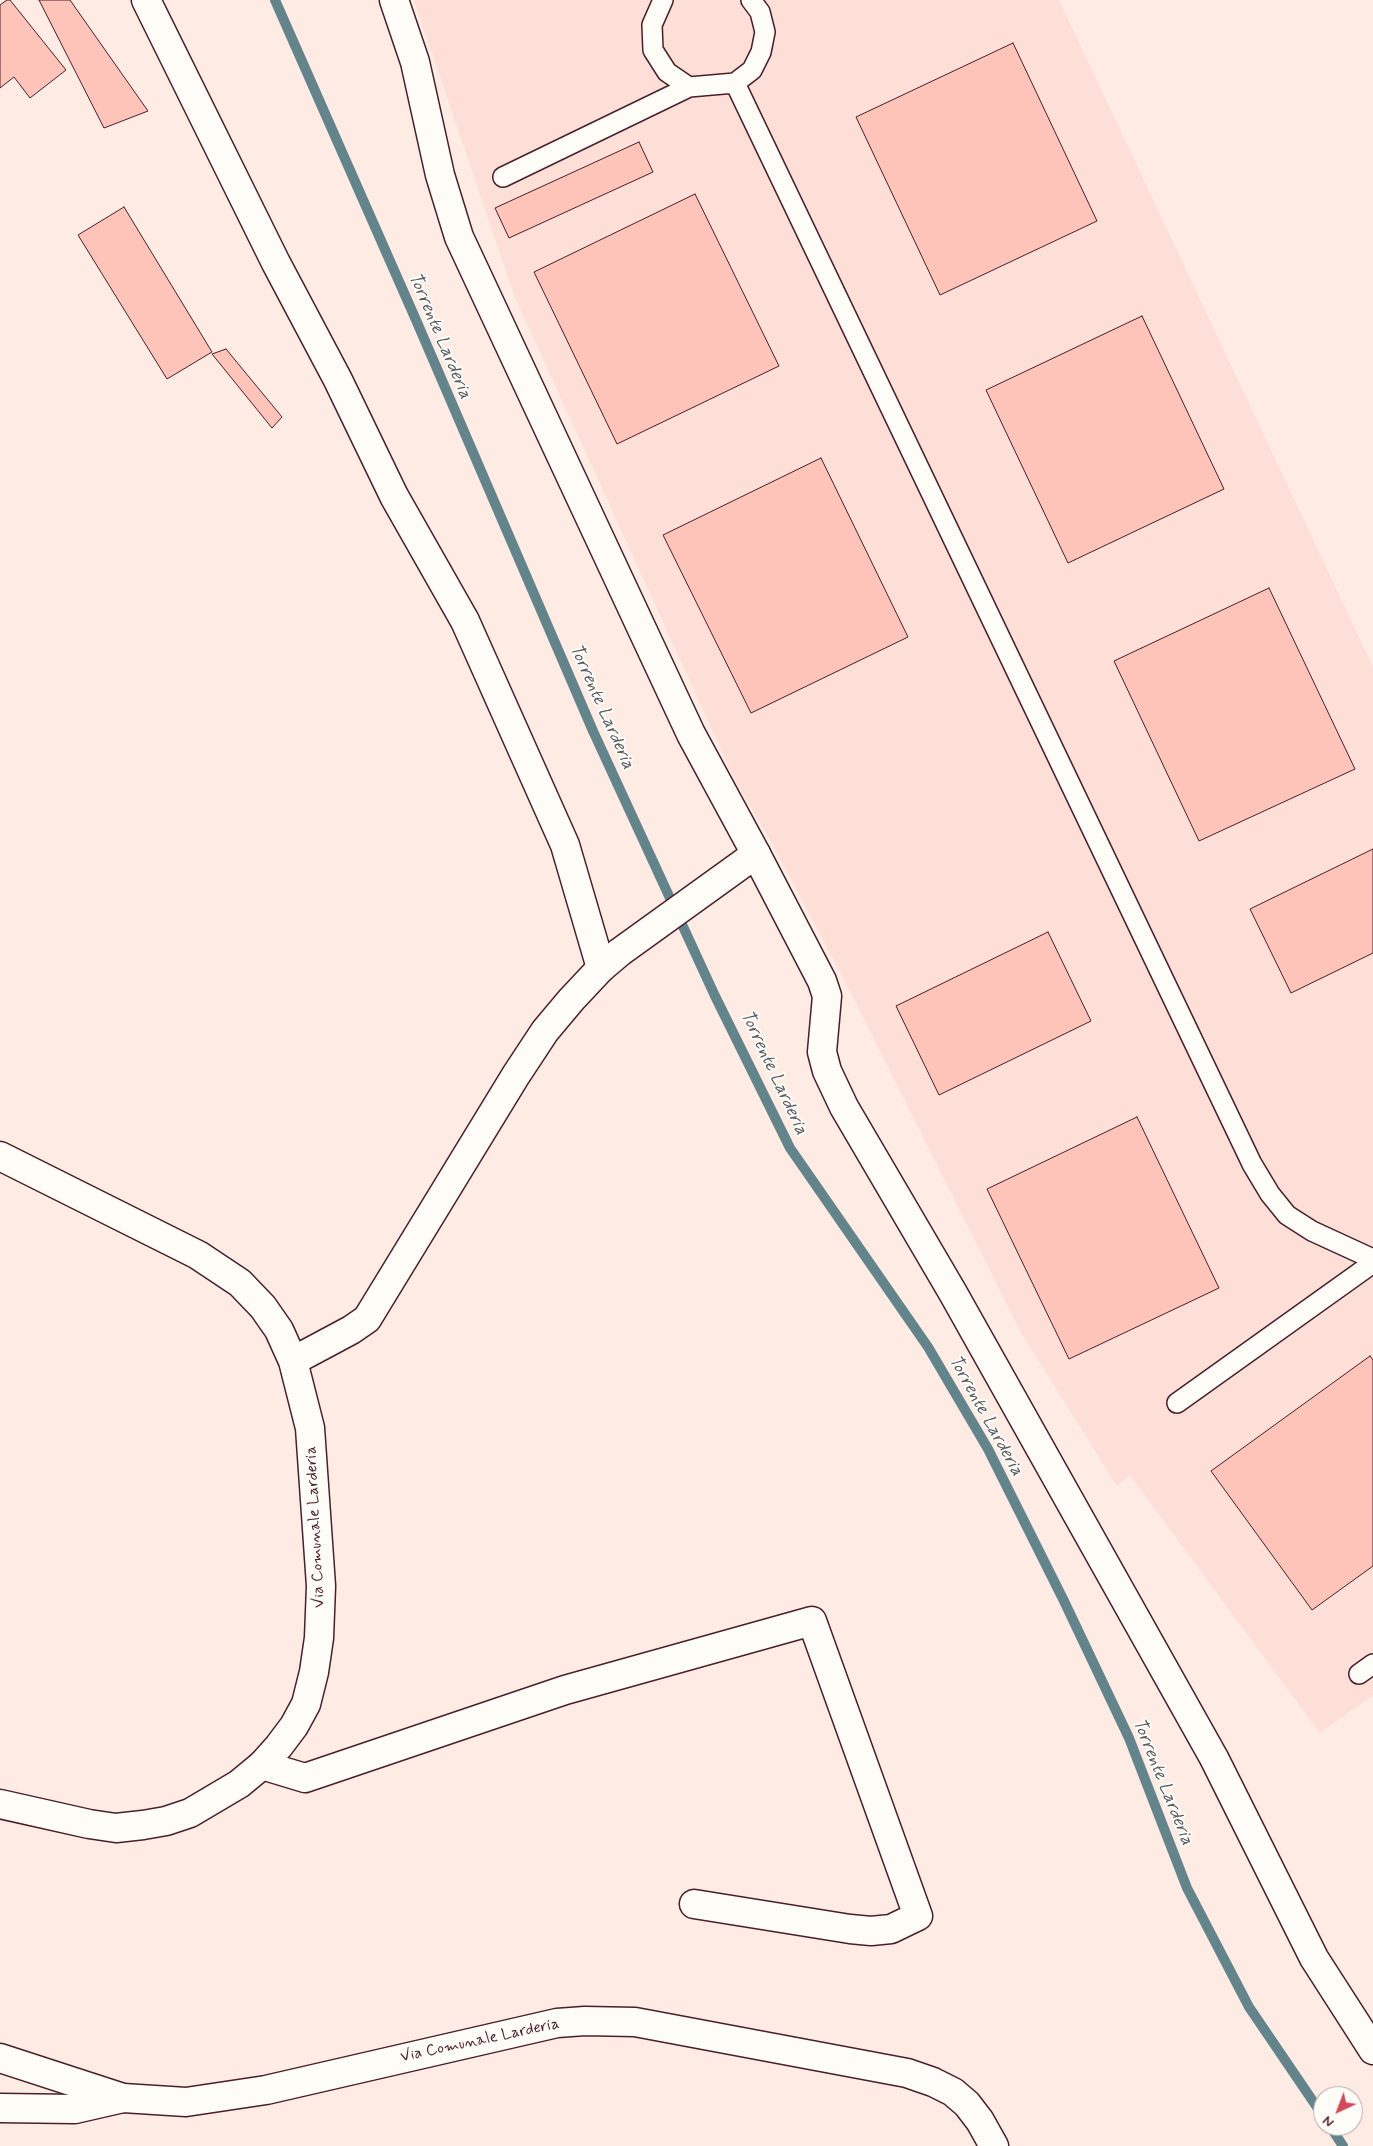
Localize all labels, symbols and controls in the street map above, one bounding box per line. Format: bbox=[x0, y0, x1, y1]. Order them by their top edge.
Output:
water label: Torrente Larderia bbox=[403, 270, 475, 402]
water label: Torrente Larderia bbox=[564, 641, 638, 773]
water label: Torrente Larderia bbox=[735, 1007, 811, 1139]
water label: Torrente Larderia bbox=[943, 1352, 1027, 1480]
street label: Via Comunale Larderia bbox=[302, 1446, 330, 1608]
water label: Torrente Larderia bbox=[1127, 1715, 1197, 1849]
street label: Via Comunale Larderia bbox=[399, 2015, 561, 2067]
north arrow bbox=[1313, 2086, 1363, 2136]
text: N bbox=[1319, 2111, 1338, 2131]

